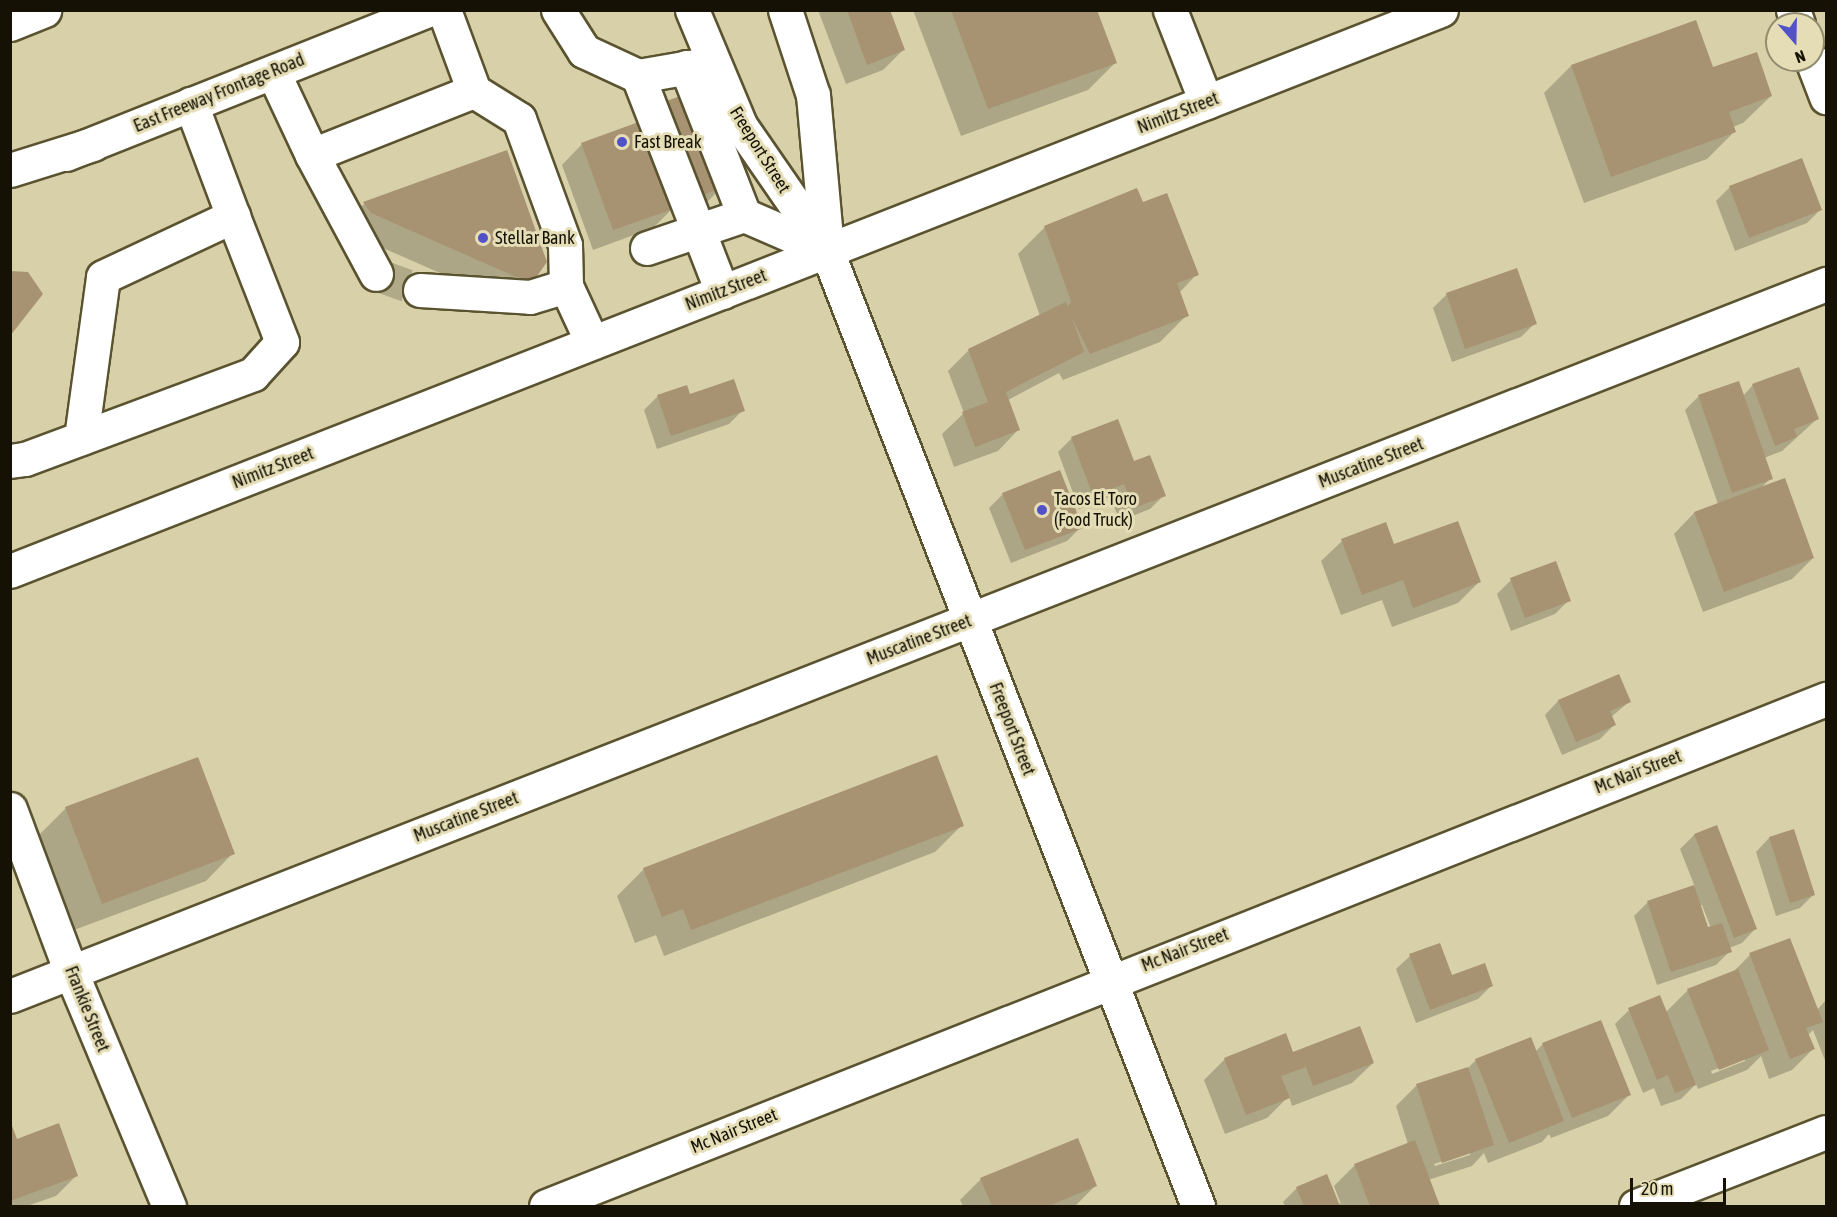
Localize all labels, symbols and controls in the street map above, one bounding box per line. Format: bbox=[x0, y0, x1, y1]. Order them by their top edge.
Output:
north arrow bbox=[1765, 12, 1825, 72]
text: N bbox=[1793, 47, 1808, 67]
street label: East Freeway Frontage Road bbox=[130, 49, 308, 137]
street label: Nimitz Street bbox=[1134, 88, 1222, 138]
street label: Freeport Street bbox=[725, 103, 795, 197]
place label: Fast Break bbox=[634, 131, 702, 153]
marker: Fast Break bbox=[615, 135, 629, 149]
place label: Stellar Bank bbox=[495, 227, 575, 249]
marker: Stellar Bank bbox=[476, 231, 490, 245]
street label: Nimitz Street bbox=[682, 265, 770, 315]
street label: Muscatine Street bbox=[1316, 433, 1426, 493]
street label: Nimitz Street bbox=[229, 443, 317, 493]
place label: Tacos El Toro (Food Truck) bbox=[1054, 489, 1137, 532]
marker: Tacos El Toro (Food Truck) bbox=[1035, 503, 1049, 517]
street label: Muscatine Street bbox=[864, 610, 974, 670]
street label: Freeport Street bbox=[984, 680, 1040, 778]
street label: Mc Nair Street bbox=[1591, 746, 1685, 798]
street label: Muscatine Street bbox=[411, 787, 521, 847]
street label: Mc Nair Street bbox=[1138, 924, 1232, 976]
street label: Frankie Street bbox=[60, 963, 114, 1055]
street label: Mc Nair Street bbox=[687, 1104, 781, 1158]
scale bar bbox=[1633, 1166, 1729, 1204]
text: 20 m bbox=[1641, 1178, 1673, 1199]

